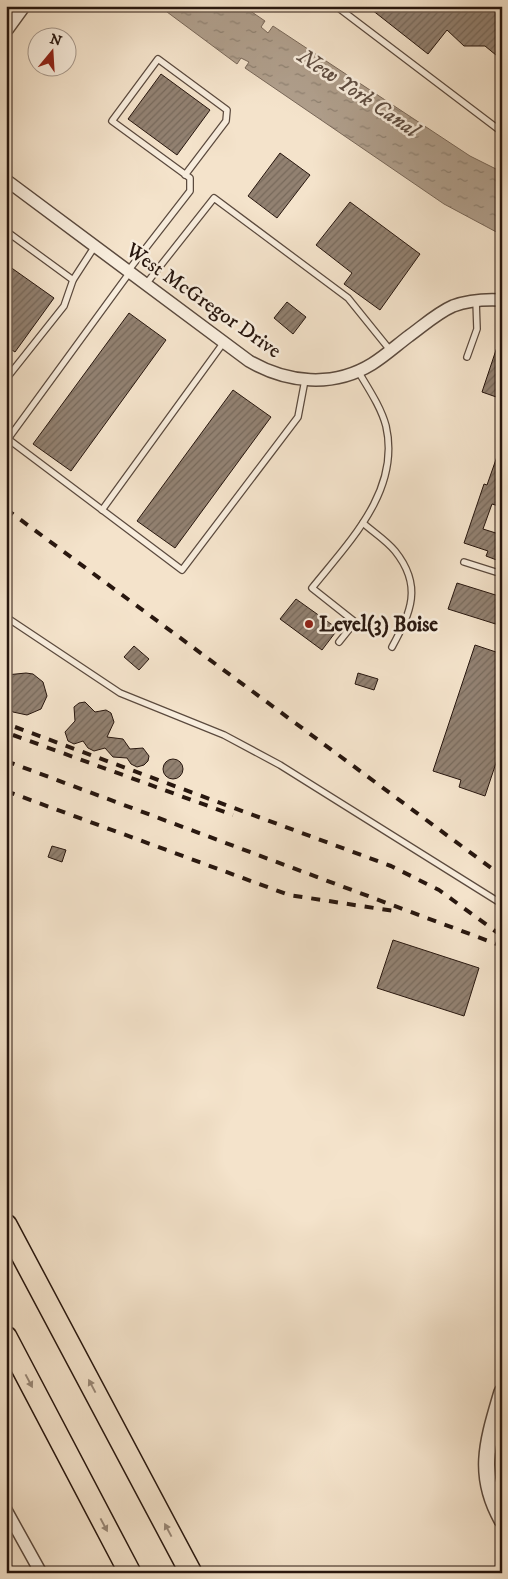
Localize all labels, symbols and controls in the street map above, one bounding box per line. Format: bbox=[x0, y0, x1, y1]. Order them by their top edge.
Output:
north arrow bbox=[28, 28, 78, 78]
text: N bbox=[47, 30, 64, 51]
water label: New York Canal bbox=[291, 42, 426, 145]
street label: West McGregor Drive bbox=[120, 237, 286, 364]
place label: Level(3) Boise bbox=[319, 612, 438, 638]
marker: Level(3) Boise bbox=[303, 618, 315, 630]
one-way arrow bbox=[25, 1373, 33, 1388]
one-way arrow bbox=[88, 1379, 96, 1393]
one-way arrow bbox=[100, 1517, 108, 1532]
one-way arrow bbox=[164, 1522, 172, 1537]

